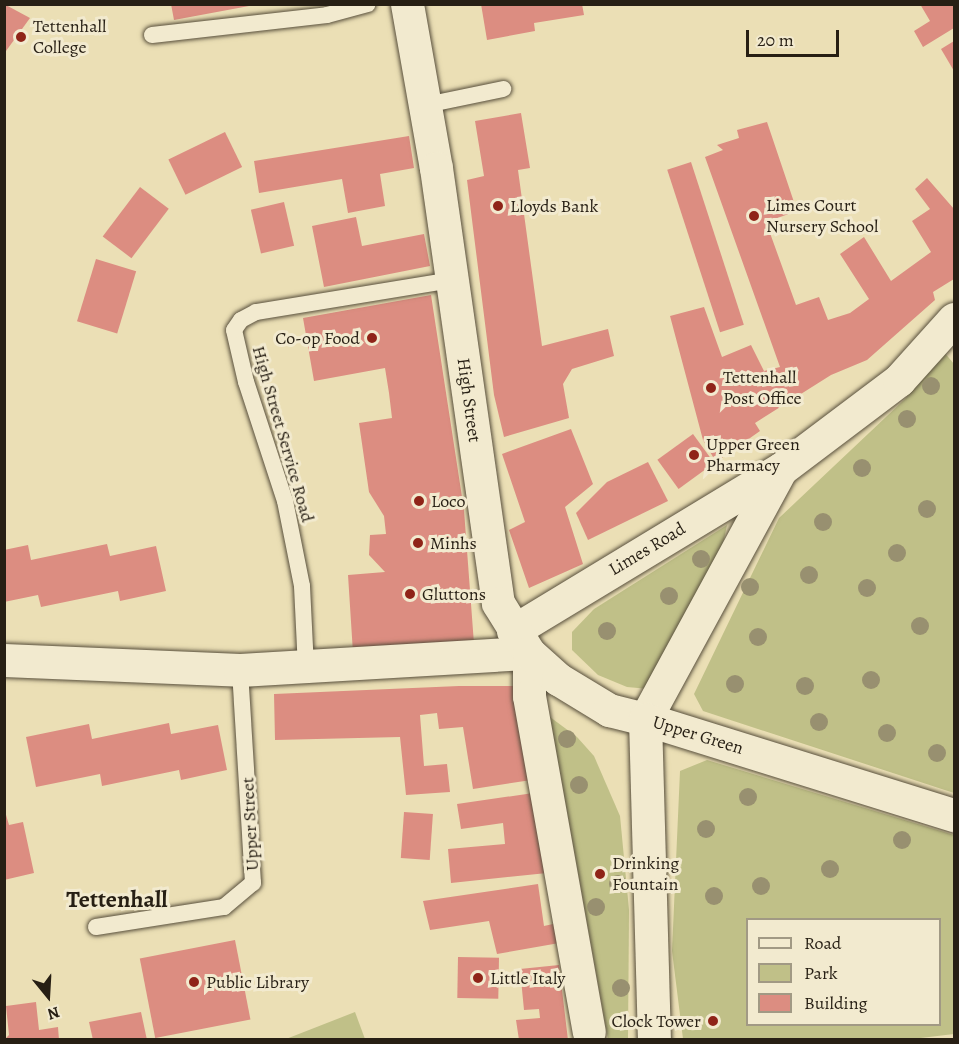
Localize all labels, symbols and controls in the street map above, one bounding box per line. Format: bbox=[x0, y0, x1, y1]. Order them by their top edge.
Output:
place label: Tettenhall College bbox=[33, 16, 106, 58]
scale bar bbox=[749, 18, 842, 56]
text: 20 m bbox=[757, 28, 794, 52]
marker: Tettenhall College bbox=[14, 30, 28, 44]
place label: Lloyds Bank bbox=[510, 195, 598, 217]
place label: Limes Court Nursery School bbox=[766, 195, 878, 238]
marker: Lloyds Bank bbox=[491, 199, 505, 213]
marker: Limes Court Nursery School bbox=[747, 209, 761, 223]
place label: Co-op Food bbox=[275, 327, 360, 349]
marker: Co-op Food bbox=[365, 331, 379, 345]
street label: High Street Service Road bbox=[247, 343, 319, 525]
street label: High Street bbox=[452, 356, 486, 444]
place label: Tettenhall Post Office bbox=[723, 367, 802, 410]
marker: Tettenhall Post Office bbox=[704, 381, 718, 395]
place label: Upper Green Pharmacy bbox=[706, 434, 800, 476]
marker: Upper Green Pharmacy bbox=[687, 448, 701, 462]
place label: Loco bbox=[431, 490, 465, 512]
marker: Loco bbox=[412, 494, 426, 508]
street label: Limes Road bbox=[605, 518, 689, 580]
place label: Minhs bbox=[430, 532, 477, 554]
marker: Minhs bbox=[411, 536, 425, 550]
place label: Gluttons bbox=[422, 583, 486, 605]
marker: Gluttons bbox=[403, 587, 417, 601]
street label: Upper Green bbox=[650, 711, 746, 759]
street label: Upper Street bbox=[237, 777, 263, 871]
place label: Drinking Fountain bbox=[612, 853, 679, 896]
marker: Drinking Fountain bbox=[593, 867, 607, 881]
district label: Tettenhall bbox=[66, 886, 168, 914]
legend bbox=[746, 918, 941, 1026]
text: Road bbox=[804, 931, 841, 955]
text: Park bbox=[804, 961, 838, 985]
north arrow bbox=[18, 966, 78, 1026]
place label: Little Italy bbox=[490, 967, 565, 989]
place label: Public Library bbox=[206, 971, 309, 993]
marker: Little Italy bbox=[471, 971, 485, 985]
marker: Public Library bbox=[187, 975, 201, 989]
text: Building bbox=[804, 991, 868, 1015]
text: N bbox=[45, 1001, 63, 1025]
place label: Clock Tower bbox=[611, 1010, 701, 1032]
marker: Clock Tower bbox=[706, 1014, 720, 1028]

